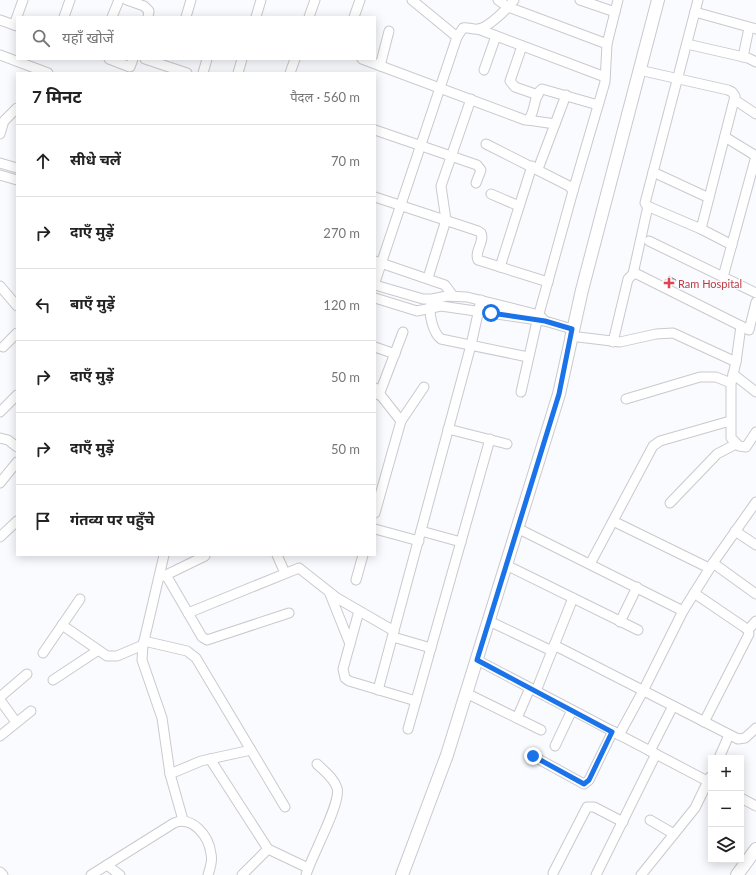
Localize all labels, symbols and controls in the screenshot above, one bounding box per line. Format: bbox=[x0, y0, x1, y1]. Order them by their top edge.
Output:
search box bbox=[16, 16, 376, 60]
icon: search bbox=[30, 27, 52, 49]
text: यहाँ खोजें bbox=[62, 28, 114, 46]
text: 7 मिनट bbox=[32, 86, 82, 107]
text: पैदल · 560 m bbox=[290, 89, 360, 105]
icon: ahead bbox=[32, 150, 54, 172]
text: सीधे चलें bbox=[70, 150, 121, 168]
text: 70 m bbox=[331, 153, 360, 169]
icon: right bbox=[32, 222, 54, 244]
text: दाएँ मुड़ें bbox=[70, 222, 114, 240]
text: 270 m bbox=[323, 225, 360, 241]
marker: Ram Hospital bbox=[663, 277, 675, 289]
place label: Ram Hospital bbox=[678, 277, 742, 290]
icon: left bbox=[32, 294, 54, 316]
text: बाएँ मुड़ें bbox=[70, 294, 115, 312]
text: 120 m bbox=[323, 297, 360, 313]
route start bbox=[482, 304, 500, 322]
icon: right bbox=[32, 366, 54, 388]
text: दाएँ मुड़ें bbox=[70, 366, 114, 384]
text: 50 m bbox=[331, 369, 360, 385]
icon: right bbox=[32, 438, 54, 460]
text: दाएँ मुड़ें bbox=[70, 438, 114, 456]
text: 50 m bbox=[331, 441, 360, 457]
icon: arrive bbox=[32, 510, 54, 532]
text: गंतव्य पर पहुँचे bbox=[70, 510, 154, 528]
route end bbox=[524, 747, 542, 765]
map controls bbox=[708, 755, 744, 863]
button: + bbox=[708, 755, 744, 791]
button: − bbox=[708, 791, 744, 827]
button: layers bbox=[708, 827, 744, 863]

